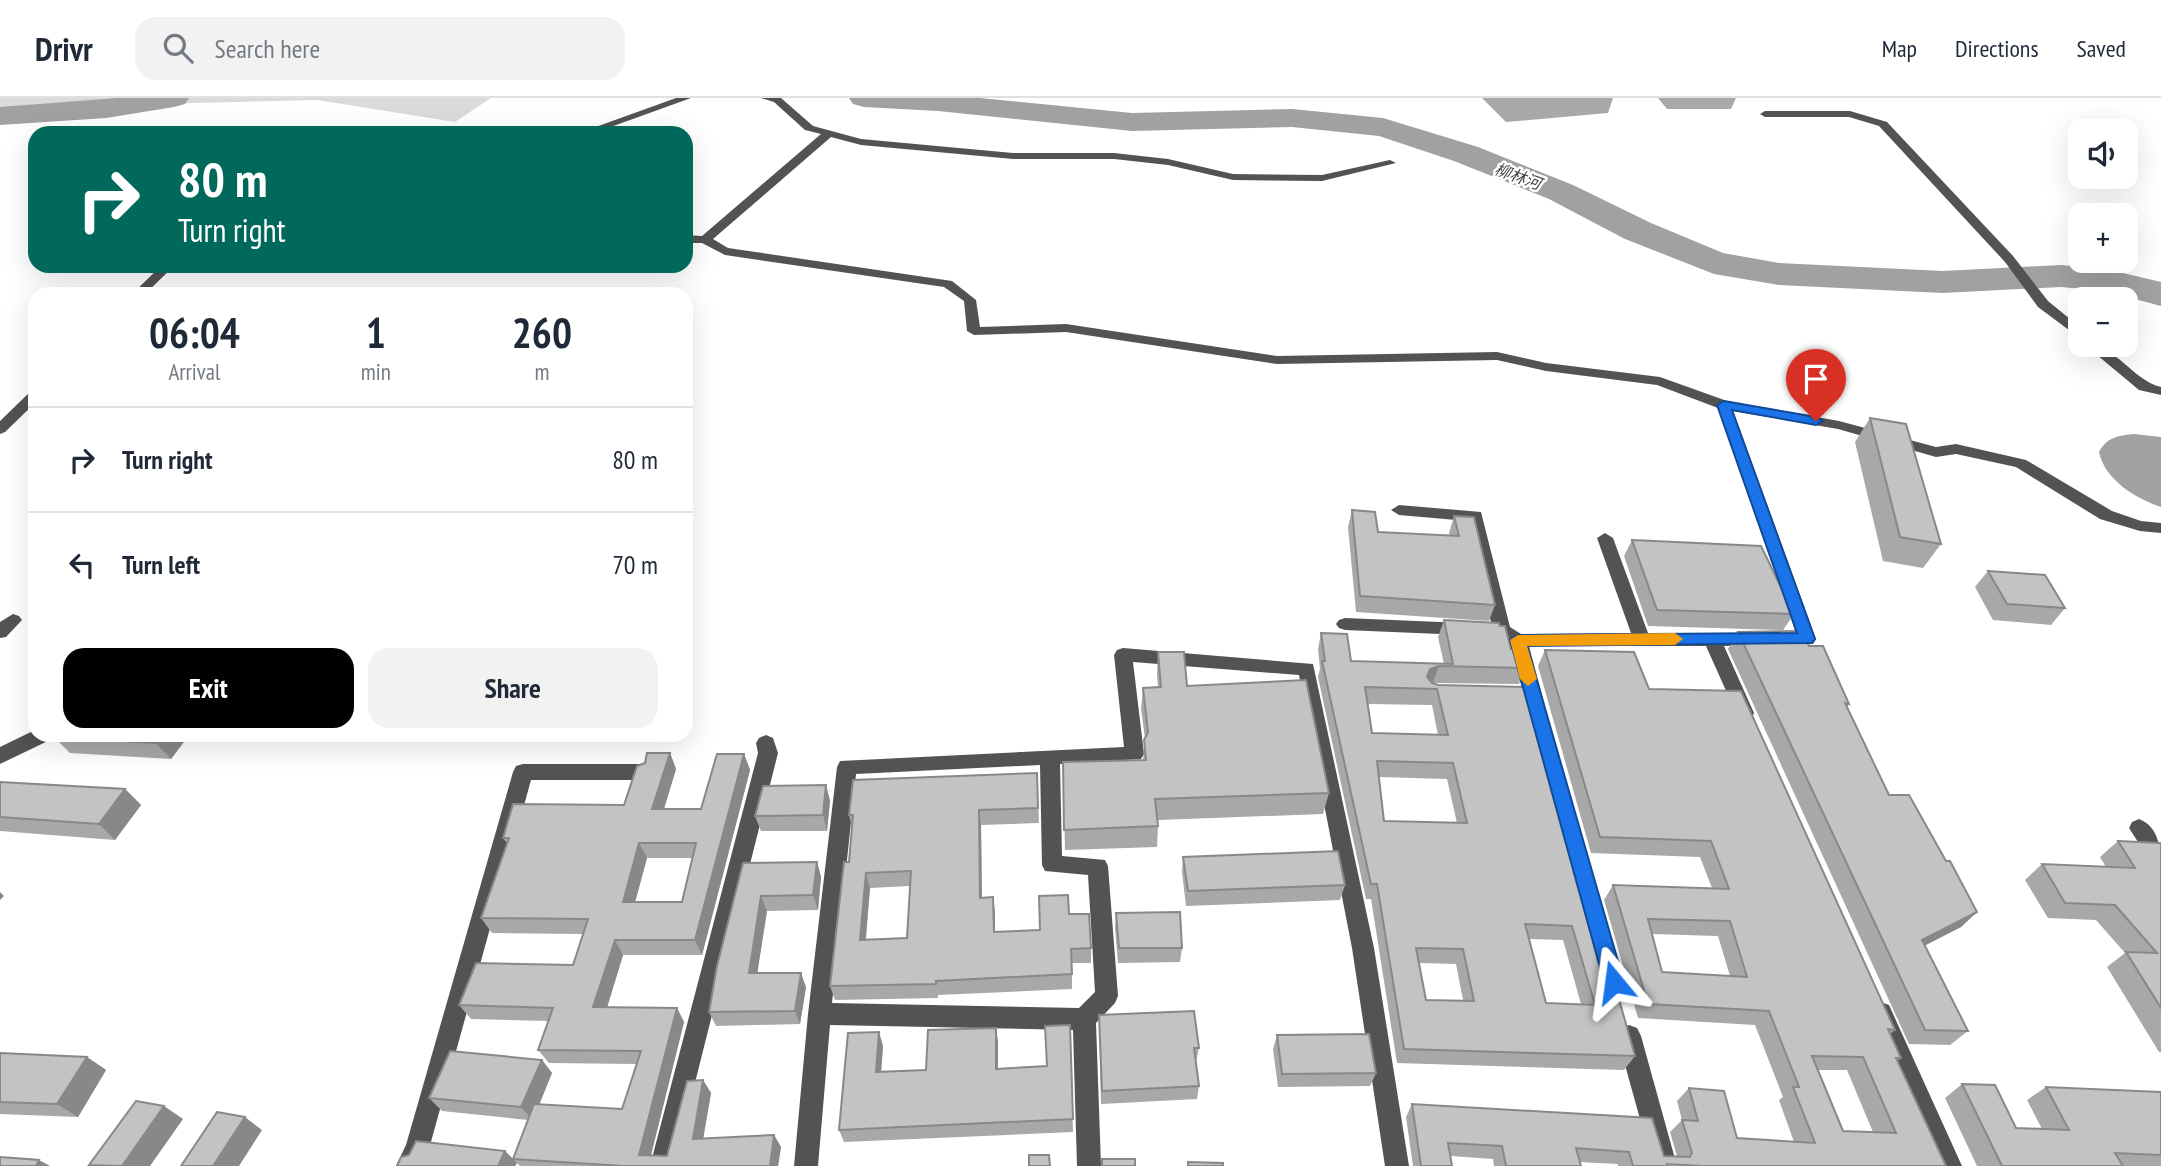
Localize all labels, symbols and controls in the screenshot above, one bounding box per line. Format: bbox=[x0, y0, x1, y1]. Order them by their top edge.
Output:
search box bbox=[135, 17, 625, 80]
text: Drivr bbox=[35, 27, 93, 70]
icon: search bbox=[159, 29, 197, 67]
text: Search here bbox=[215, 32, 320, 65]
text: Map bbox=[1882, 33, 1917, 64]
text: Directions bbox=[1955, 33, 2039, 64]
text: Saved bbox=[2077, 33, 2126, 64]
map controls bbox=[2068, 119, 2138, 357]
button: sound bbox=[2068, 119, 2138, 189]
text: 80 m bbox=[178, 147, 267, 211]
icon: right bbox=[63, 154, 154, 245]
water label: 柳林河 bbox=[1492, 158, 1547, 195]
button: + bbox=[2068, 203, 2138, 273]
text: Turn right bbox=[178, 209, 286, 251]
button: − bbox=[2068, 287, 2138, 357]
text: 06:04 bbox=[149, 305, 240, 360]
text: 1 bbox=[366, 305, 386, 360]
text: 260 bbox=[512, 305, 572, 360]
pin bbox=[1786, 349, 1846, 421]
text: Arrival bbox=[168, 357, 220, 386]
text: min bbox=[361, 357, 391, 386]
text: m bbox=[534, 357, 549, 386]
icon: arrive bbox=[1797, 360, 1835, 398]
icon: right bbox=[63, 441, 101, 479]
text: Turn right bbox=[122, 443, 213, 476]
text: 80 m bbox=[612, 443, 658, 476]
icon: left bbox=[63, 546, 101, 584]
text: Turn left bbox=[122, 548, 200, 581]
text: 70 m bbox=[612, 548, 658, 581]
button: Exit bbox=[63, 648, 354, 728]
button: Share bbox=[368, 648, 658, 728]
position arrow bbox=[1577, 945, 1651, 1019]

